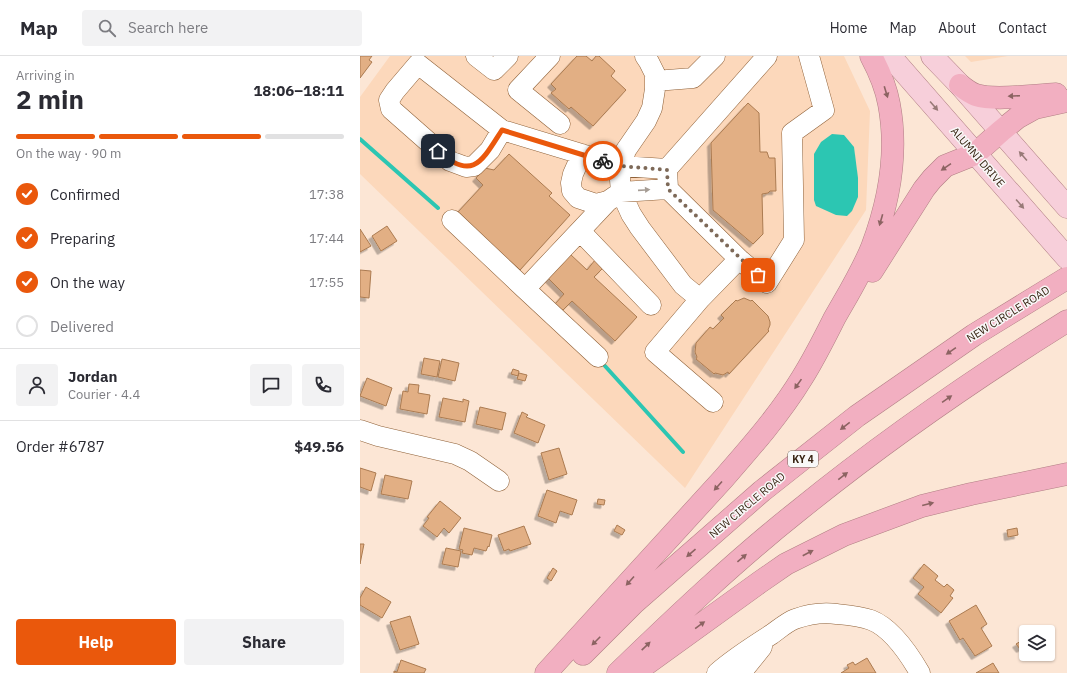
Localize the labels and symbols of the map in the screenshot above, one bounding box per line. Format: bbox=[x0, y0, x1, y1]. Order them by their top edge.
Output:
one-way arrow bbox=[883, 86, 889, 98]
one-way arrow bbox=[1008, 93, 1020, 100]
one-way arrow bbox=[930, 101, 939, 112]
street label: ALUMNI DRIVE bbox=[948, 124, 1008, 190]
pin bbox=[421, 134, 455, 168]
courier bbox=[583, 141, 623, 181]
one-way arrow bbox=[1018, 151, 1027, 161]
one-way arrow bbox=[940, 164, 951, 171]
one-way arrow bbox=[638, 187, 651, 194]
one-way arrow bbox=[1015, 199, 1024, 210]
one-way arrow bbox=[878, 215, 884, 227]
pin bbox=[741, 258, 775, 292]
street label: NEW CIRCLE ROAD bbox=[964, 283, 1052, 345]
one-way arrow bbox=[946, 347, 957, 355]
one-way arrow bbox=[794, 378, 802, 389]
one-way arrow bbox=[942, 395, 953, 403]
one-way arrow bbox=[839, 421, 850, 430]
road number: KY 4 bbox=[788, 451, 818, 467]
street label: NEW CIRCLE ROAD bbox=[706, 469, 788, 541]
one-way arrow bbox=[837, 472, 848, 480]
one-way arrow bbox=[714, 481, 723, 490]
one-way arrow bbox=[922, 501, 934, 507]
one-way arrow bbox=[686, 549, 696, 558]
one-way arrow bbox=[802, 550, 813, 556]
one-way arrow bbox=[737, 554, 747, 563]
one-way arrow bbox=[626, 577, 635, 586]
one-way arrow bbox=[695, 621, 705, 629]
one-way arrow bbox=[591, 636, 600, 646]
one-way arrow bbox=[641, 641, 651, 651]

